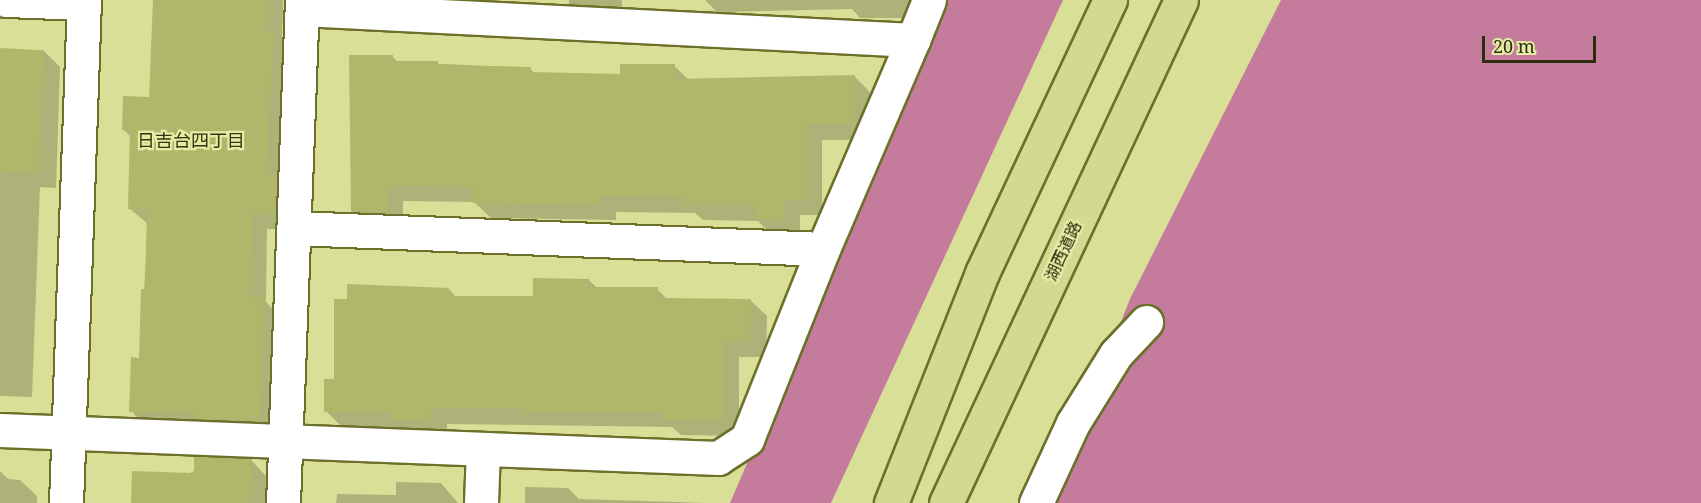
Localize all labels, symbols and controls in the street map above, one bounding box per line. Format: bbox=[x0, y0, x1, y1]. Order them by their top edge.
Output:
scale bar bbox=[1485, 24, 1599, 62]
text: 20 m bbox=[1493, 34, 1535, 58]
district label: 日吉台四丁目 bbox=[137, 129, 245, 151]
street label: 湖西道路 bbox=[1041, 218, 1085, 284]

